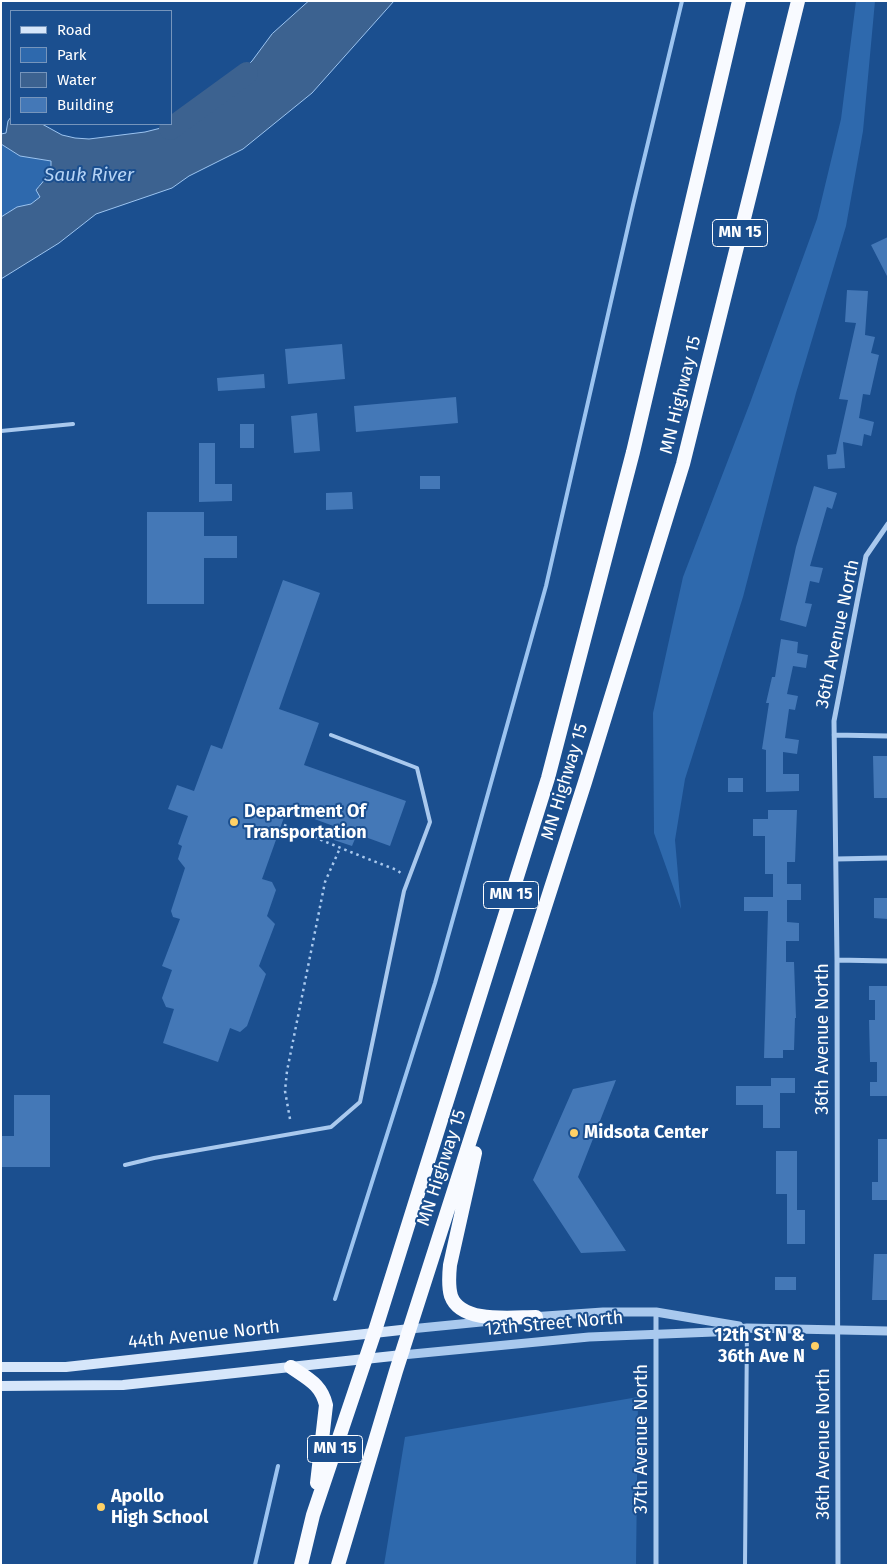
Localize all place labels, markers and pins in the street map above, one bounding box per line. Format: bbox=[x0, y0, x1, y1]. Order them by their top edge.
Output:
place label: Department Of Transportation bbox=[244, 801, 367, 844]
marker: Department Of Transportation bbox=[228, 816, 240, 828]
place label: Midsota Center bbox=[584, 1122, 708, 1144]
marker: Midsota Center bbox=[568, 1127, 580, 1139]
place label: 12th St N & 36th Ave N bbox=[714, 1325, 805, 1368]
marker: 12th St N & 36th Ave N bbox=[809, 1340, 821, 1352]
place label: Apollo High School bbox=[111, 1486, 208, 1528]
marker: Apollo High School bbox=[95, 1501, 107, 1513]

